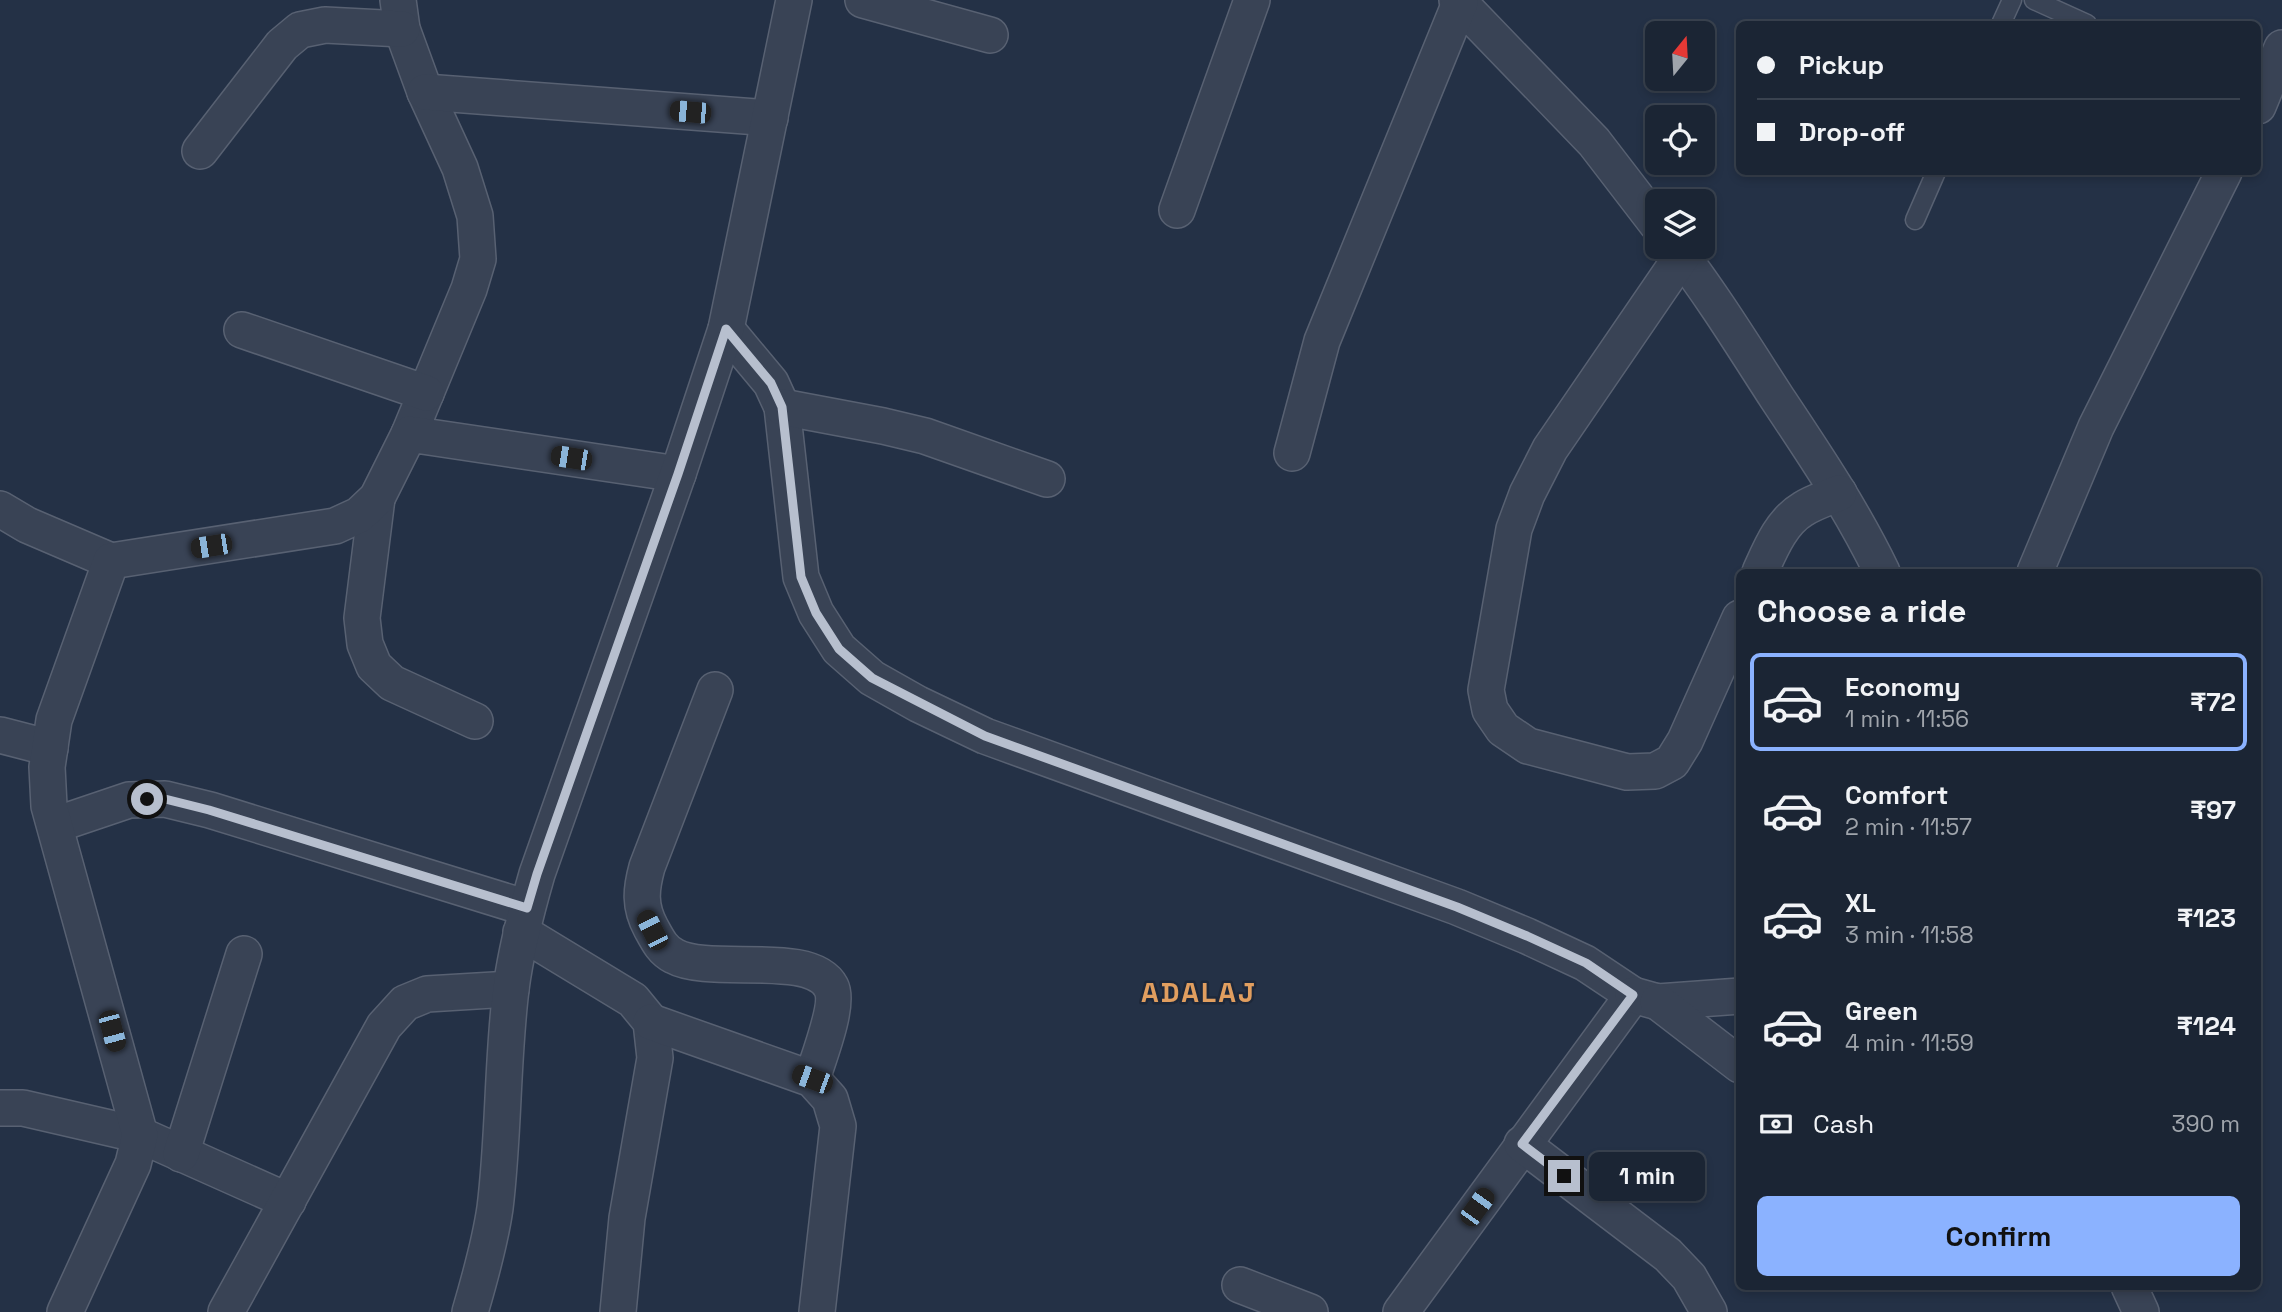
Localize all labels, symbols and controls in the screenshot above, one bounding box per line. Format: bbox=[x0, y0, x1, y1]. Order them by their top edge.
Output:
north arrow bbox=[1645, 21, 1715, 91]
map controls bbox=[1645, 21, 1715, 259]
text: Pickup bbox=[1799, 48, 1884, 82]
car bbox=[669, 100, 712, 124]
button: locate bbox=[1645, 105, 1715, 175]
text: Drop-off bbox=[1799, 115, 1905, 149]
button: layers bbox=[1645, 189, 1715, 259]
car bbox=[549, 444, 594, 472]
car bbox=[189, 532, 234, 560]
text: Choose a ride bbox=[1757, 591, 1967, 631]
text: Economy bbox=[1845, 670, 1961, 704]
icon: car bbox=[1761, 671, 1824, 734]
text: ₹72 bbox=[2190, 685, 2236, 719]
text: 1 min · 11:56 bbox=[1845, 704, 1969, 734]
text: Comfort bbox=[1845, 778, 1948, 812]
icon: car bbox=[1761, 779, 1824, 842]
route start bbox=[131, 783, 163, 815]
text: ₹97 bbox=[2190, 793, 2236, 827]
text: 2 min · 11:57 bbox=[1845, 812, 1972, 842]
text: XL bbox=[1845, 886, 1876, 920]
icon: car bbox=[1761, 887, 1824, 950]
text: ₹123 bbox=[2177, 901, 2236, 935]
car bbox=[634, 907, 671, 953]
text: 3 min · 11:58 bbox=[1845, 920, 1974, 950]
district label: ADALAJ bbox=[1141, 974, 1257, 1010]
text: Green bbox=[1845, 994, 1918, 1028]
icon: car bbox=[1761, 995, 1824, 1058]
car bbox=[97, 1008, 128, 1054]
text: ₹124 bbox=[2177, 1009, 2236, 1043]
text: 4 min · 11:59 bbox=[1845, 1028, 1974, 1058]
car bbox=[789, 1062, 836, 1096]
icon: cash bbox=[1757, 1105, 1795, 1143]
text: Cash bbox=[1813, 1107, 1874, 1141]
text: 390 m bbox=[2172, 1109, 2240, 1139]
callout: 1 min bbox=[1588, 1152, 1704, 1200]
route end bbox=[1548, 1160, 1580, 1192]
text: 1 min bbox=[1619, 1161, 1675, 1191]
car bbox=[1457, 1184, 1498, 1230]
button: Confirm bbox=[1757, 1196, 2240, 1276]

